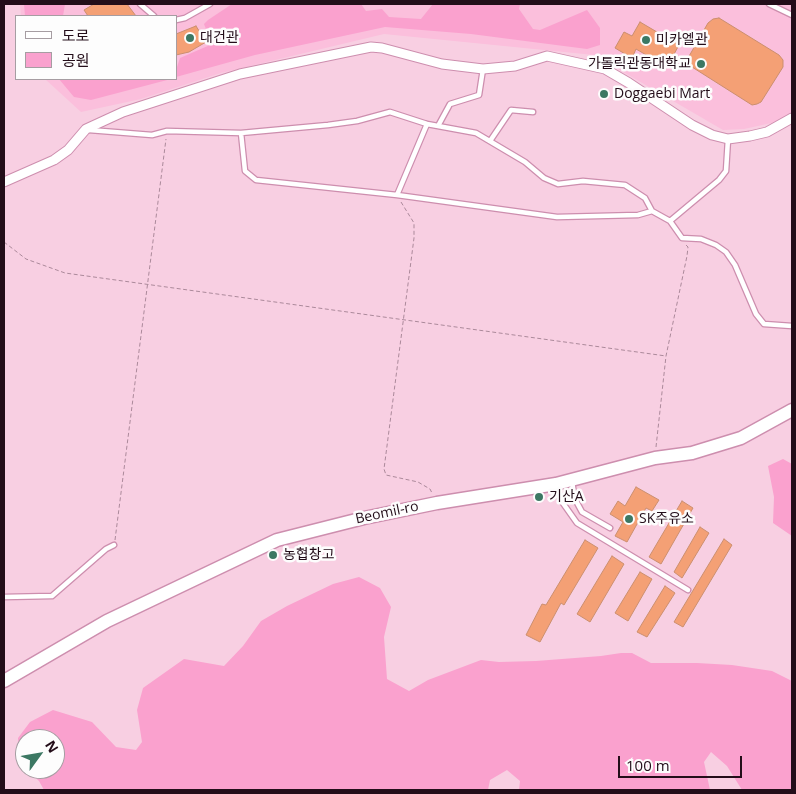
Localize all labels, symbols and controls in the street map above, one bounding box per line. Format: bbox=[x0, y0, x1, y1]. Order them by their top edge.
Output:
legend bbox=[15, 15, 178, 80]
text: 도로 bbox=[62, 25, 90, 45]
place label: 대건관 bbox=[200, 30, 239, 46]
marker: 대건관 bbox=[184, 32, 196, 44]
place label: 미카엘관 bbox=[656, 32, 708, 48]
marker: 미카엘관 bbox=[640, 34, 652, 46]
text: 공원 bbox=[62, 50, 90, 70]
place label: 가톨릭관동대학교 bbox=[588, 56, 691, 72]
marker: 가톨릭관동대학교 bbox=[695, 58, 707, 70]
place label: Doggaebi Mart bbox=[614, 86, 710, 102]
marker: Doggaebi Mart bbox=[598, 88, 610, 100]
place label: 기산A bbox=[549, 489, 584, 505]
marker: 기산A bbox=[533, 491, 545, 503]
street label: Beomil-ro bbox=[354, 498, 420, 528]
place label: SK주유소 bbox=[639, 511, 694, 527]
marker: SK주유소 bbox=[623, 513, 635, 525]
place label: 농협창고 bbox=[283, 547, 335, 563]
marker: 농협창고 bbox=[267, 549, 279, 561]
north arrow bbox=[15, 729, 65, 779]
text: N bbox=[41, 736, 63, 756]
scale bar bbox=[621, 746, 745, 778]
text: 100 m bbox=[626, 755, 670, 775]

